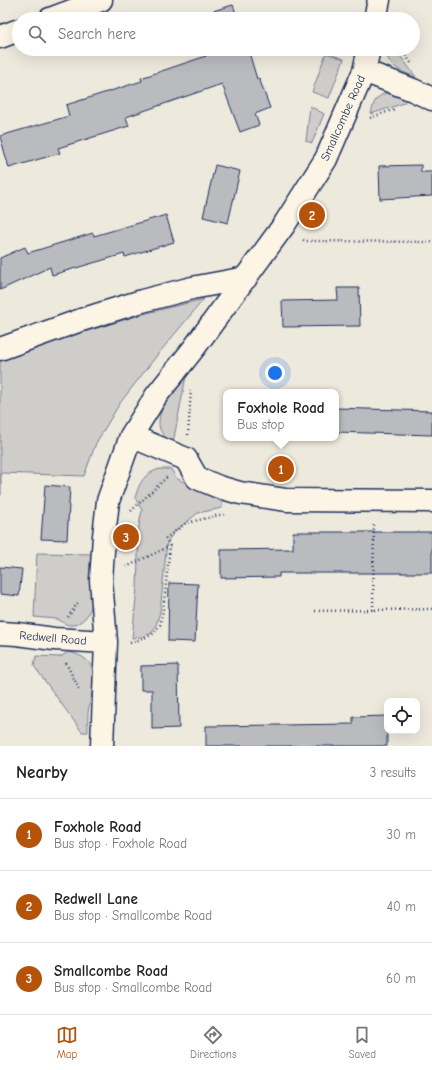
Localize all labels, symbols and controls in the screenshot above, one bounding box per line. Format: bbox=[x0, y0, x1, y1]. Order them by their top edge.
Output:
search box bbox=[12, 12, 420, 56]
icon: search bbox=[26, 23, 48, 45]
text: Search here bbox=[58, 25, 136, 43]
street label: Smallcombe Road bbox=[318, 73, 368, 163]
pin: 2 bbox=[299, 200, 325, 230]
your location bbox=[265, 363, 285, 383]
popup bbox=[223, 389, 339, 441]
text: Foxhole Road bbox=[237, 399, 325, 417]
text: Bus stop bbox=[237, 417, 284, 432]
pin: 1 bbox=[268, 454, 294, 484]
pin: 3 bbox=[113, 522, 139, 552]
street label: Redwell Road bbox=[19, 628, 87, 648]
map controls bbox=[384, 698, 420, 734]
button: locate bbox=[384, 698, 420, 734]
text: Nearby bbox=[16, 763, 67, 782]
text: 3 results bbox=[370, 765, 416, 780]
text: Foxhole Road bbox=[54, 818, 141, 836]
text: 1 bbox=[26, 827, 32, 842]
text: 30 m bbox=[386, 827, 416, 842]
text: Bus stop · Foxhole Road bbox=[54, 836, 187, 851]
text: Redwell Lane bbox=[54, 890, 138, 908]
text: 2 bbox=[26, 899, 32, 914]
text: 40 m bbox=[387, 899, 416, 914]
text: Bus stop · Smallcombe Road bbox=[54, 908, 212, 923]
text: Smallcombe Road bbox=[54, 962, 168, 980]
text: 3 bbox=[26, 971, 32, 986]
text: 60 m bbox=[386, 971, 416, 986]
text: Bus stop · Smallcombe Road bbox=[54, 980, 212, 995]
tab: Map bbox=[56, 1024, 78, 1061]
tab: Directions bbox=[190, 1024, 237, 1061]
tab: Saved bbox=[349, 1024, 376, 1061]

